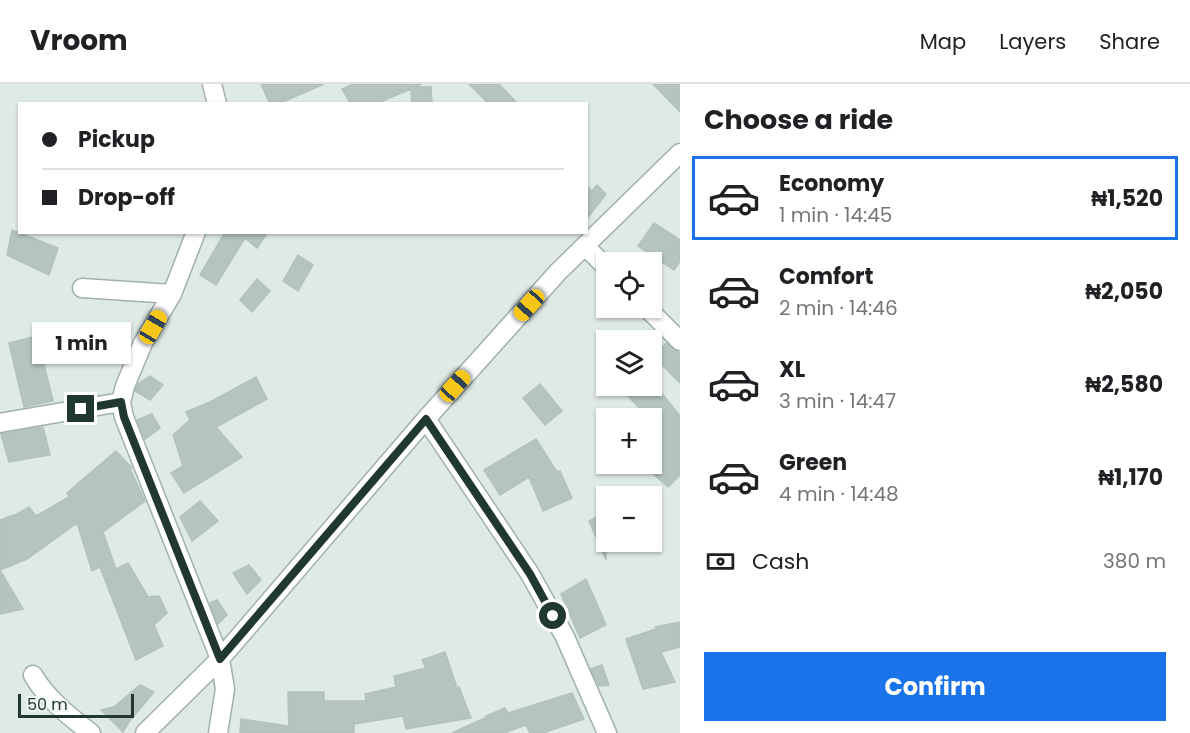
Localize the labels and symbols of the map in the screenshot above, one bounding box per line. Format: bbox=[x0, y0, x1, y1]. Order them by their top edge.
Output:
car bbox=[510, 286, 548, 324]
car bbox=[136, 307, 170, 347]
callout: 1 min bbox=[32, 322, 130, 364]
car bbox=[436, 367, 474, 405]
route end bbox=[67, 395, 94, 422]
route start bbox=[539, 602, 566, 629]
scale bar bbox=[18, 691, 134, 718]

